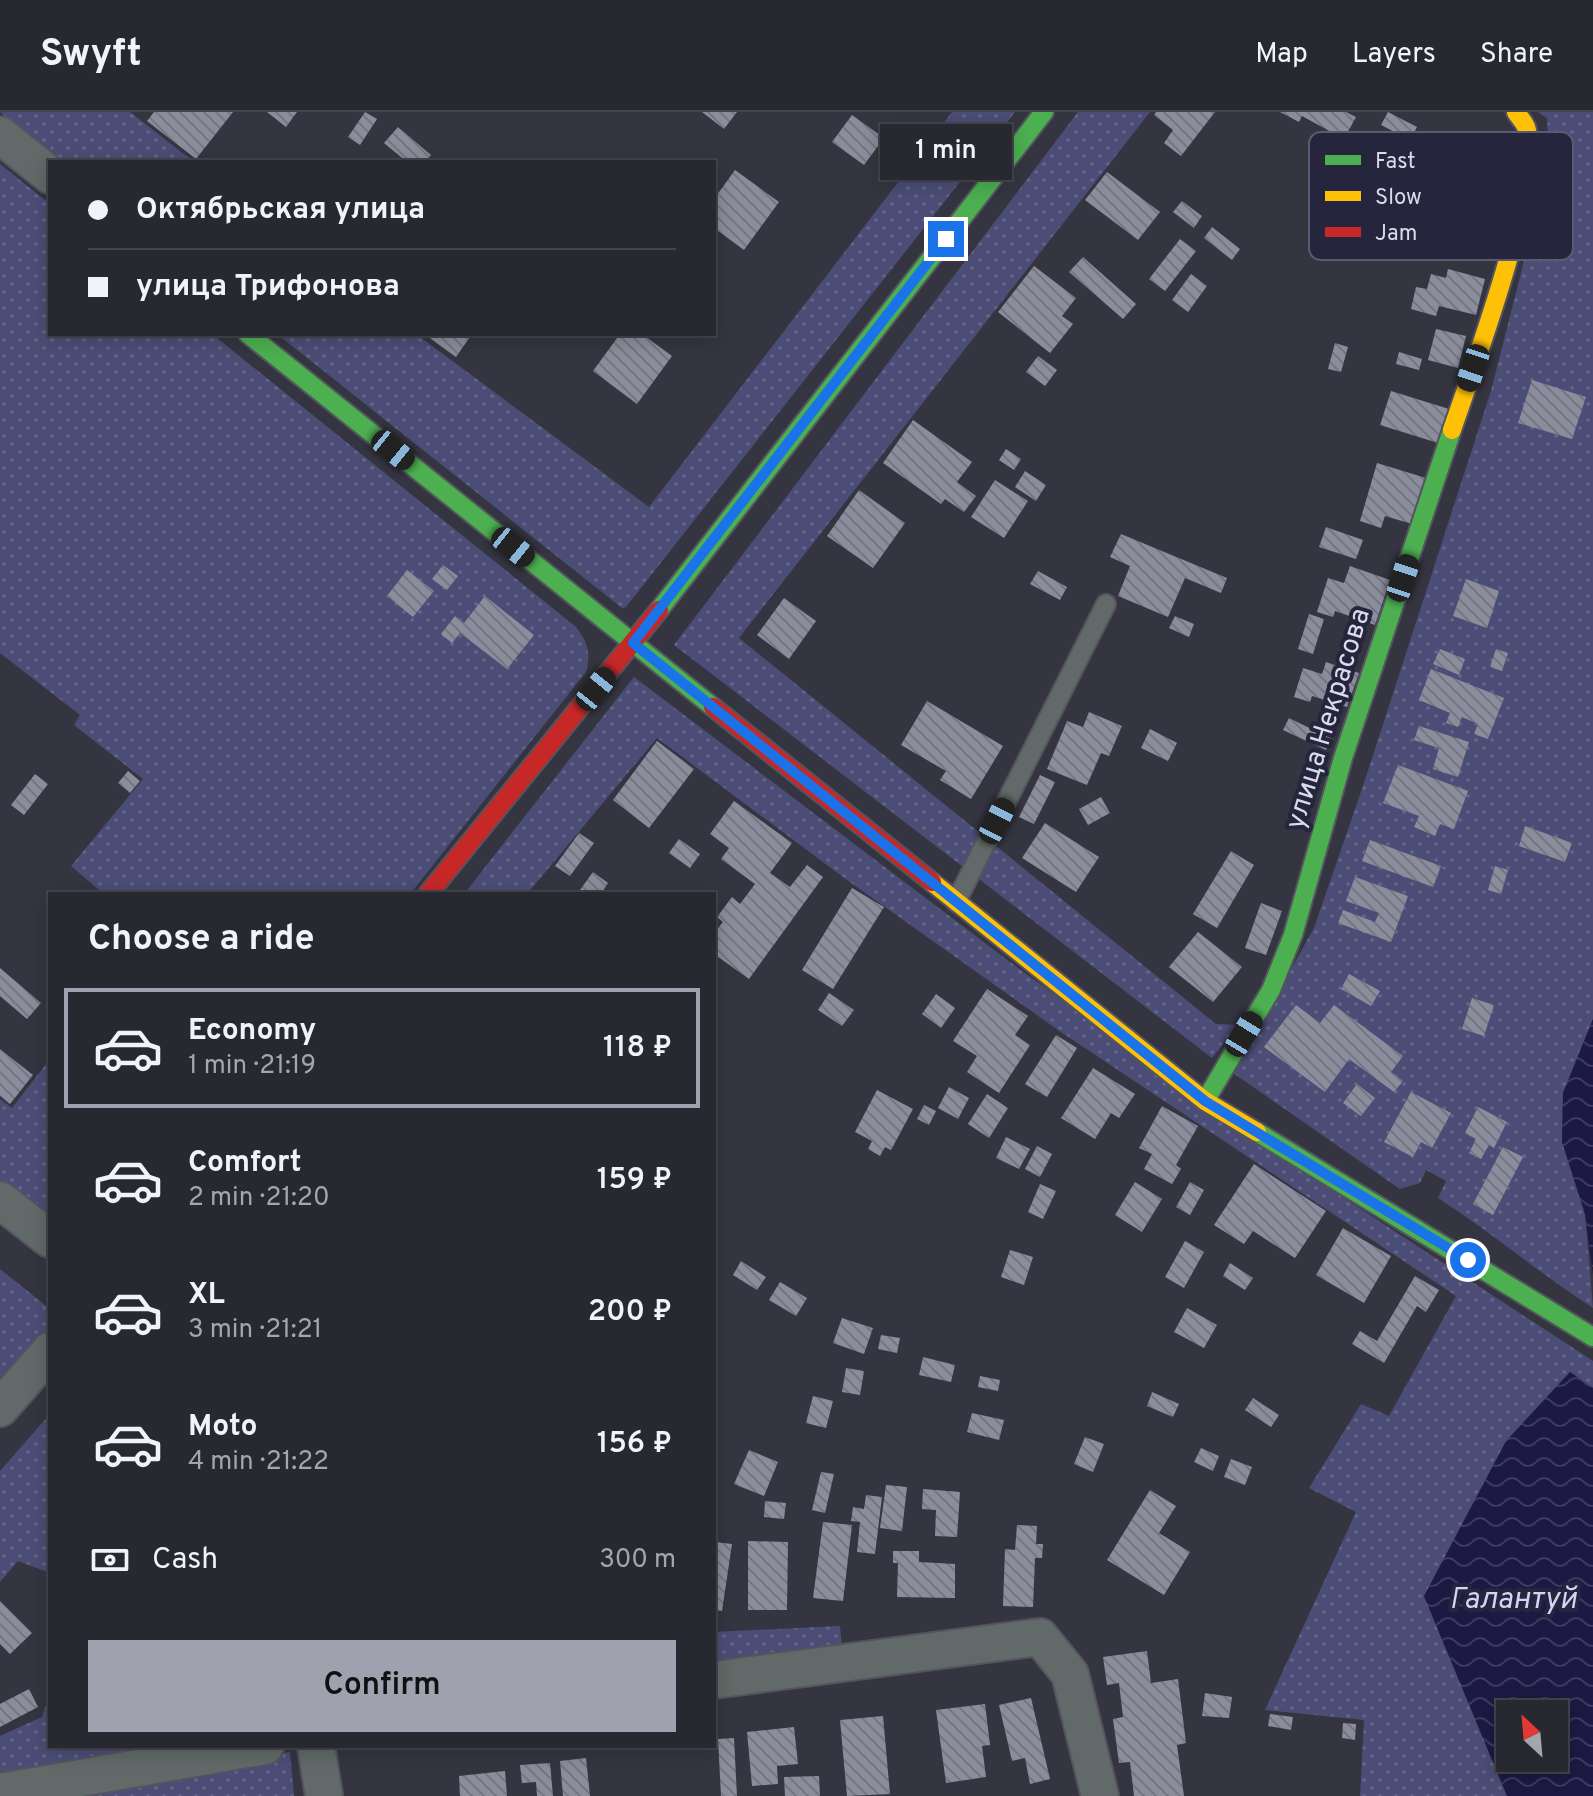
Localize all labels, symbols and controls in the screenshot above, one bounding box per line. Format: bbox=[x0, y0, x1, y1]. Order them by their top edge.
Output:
text: Swyft bbox=[40, 31, 142, 80]
text: Map bbox=[1255, 37, 1308, 73]
text: Layers bbox=[1352, 37, 1436, 73]
text: Share bbox=[1480, 37, 1553, 73]
callout: 1 min bbox=[880, 123, 1012, 179]
legend bbox=[1309, 132, 1573, 260]
text: 1 min bbox=[915, 135, 977, 168]
text: Fast bbox=[1375, 149, 1416, 176]
text: Slow bbox=[1375, 185, 1422, 212]
text: Октябрьская улица bbox=[136, 192, 425, 229]
route end bbox=[928, 221, 964, 257]
text: Jam bbox=[1375, 221, 1418, 248]
text: улица Трифонова bbox=[136, 269, 400, 306]
car bbox=[1454, 341, 1492, 395]
car bbox=[367, 426, 419, 474]
car bbox=[487, 523, 539, 571]
car bbox=[1384, 551, 1422, 605]
street label: улица Некрасова bbox=[1278, 604, 1380, 834]
car bbox=[572, 663, 620, 715]
car bbox=[975, 794, 1019, 848]
text: Choose a ride bbox=[88, 917, 314, 963]
car bbox=[1221, 1007, 1267, 1061]
icon: car bbox=[92, 1012, 164, 1084]
text: Economy bbox=[188, 1013, 316, 1050]
text: 118 ₽ bbox=[603, 1030, 672, 1067]
text: 1 min · 21:19 bbox=[188, 1050, 316, 1083]
icon: car bbox=[92, 1144, 164, 1216]
text: Comfort bbox=[188, 1145, 301, 1182]
text: 159 ₽ bbox=[597, 1162, 672, 1199]
text: 2 min · 21:20 bbox=[188, 1182, 330, 1215]
route start bbox=[1450, 1242, 1486, 1278]
icon: car bbox=[92, 1276, 164, 1348]
text: XL bbox=[188, 1277, 225, 1314]
text: 200 ₽ bbox=[588, 1294, 672, 1331]
text: 3 min · 21:21 bbox=[188, 1314, 322, 1347]
icon: car bbox=[92, 1408, 164, 1480]
text: Moto bbox=[188, 1409, 258, 1446]
text: 156 ₽ bbox=[597, 1426, 672, 1463]
text: 4 min · 21:22 bbox=[188, 1446, 329, 1479]
icon: cash bbox=[88, 1538, 132, 1582]
text: Cash bbox=[152, 1542, 218, 1579]
text: 300 m bbox=[599, 1544, 676, 1577]
water label: Галантуй bbox=[1449, 1582, 1578, 1619]
button: Confirm bbox=[88, 1640, 676, 1732]
north arrow bbox=[1496, 1700, 1568, 1772]
map controls bbox=[1496, 1700, 1568, 1772]

